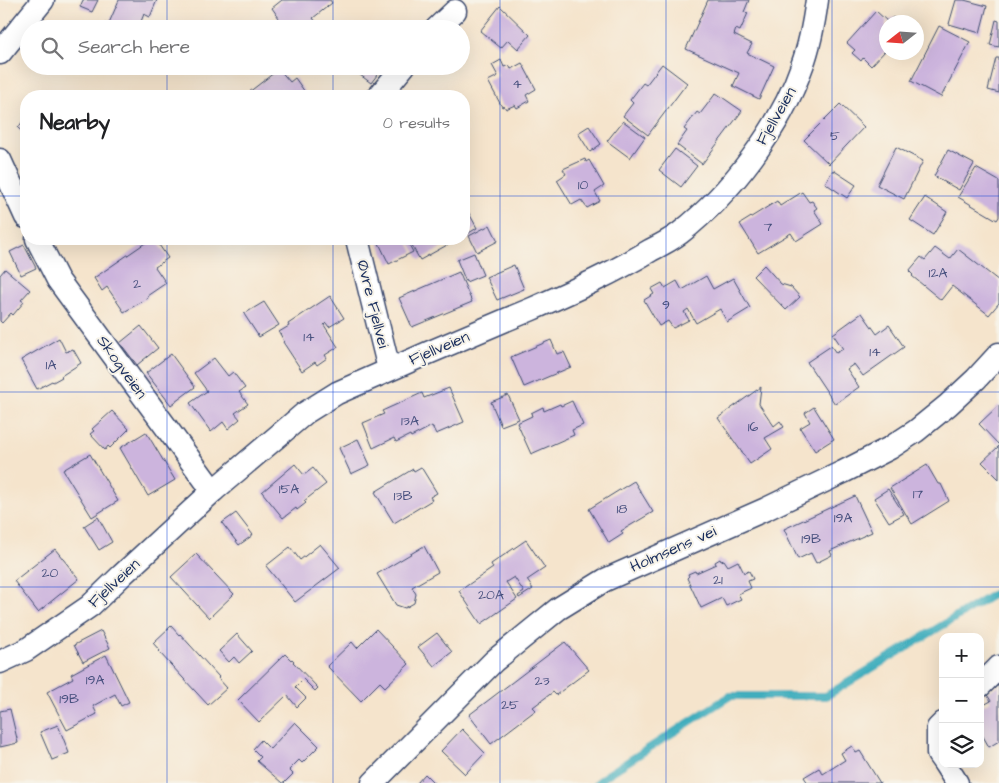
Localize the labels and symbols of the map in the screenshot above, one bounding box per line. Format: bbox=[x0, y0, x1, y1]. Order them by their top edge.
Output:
north arrow bbox=[879, 15, 924, 60]
house number: 4 bbox=[512, 74, 522, 94]
street label: Fjellveien bbox=[751, 83, 801, 149]
house number: 5 bbox=[830, 126, 840, 146]
house number: 10 bbox=[578, 175, 588, 195]
house number: 7 bbox=[764, 217, 773, 237]
street label: Øvre Fjellvei bbox=[351, 258, 395, 351]
house number: 12A bbox=[929, 263, 947, 283]
house number: 2 bbox=[133, 274, 141, 294]
house number: 9 bbox=[662, 295, 670, 315]
street label: Fjellveien bbox=[405, 325, 473, 371]
house number: 14 bbox=[303, 327, 315, 347]
street label: Skogveien bbox=[91, 331, 152, 404]
house number: 14 bbox=[869, 342, 881, 362]
house number: 1A bbox=[46, 355, 56, 375]
house number: 13A bbox=[401, 411, 419, 431]
house number: 16 bbox=[748, 417, 759, 437]
house number: 15A bbox=[279, 479, 299, 499]
house number: 17 bbox=[913, 484, 924, 504]
house number: 13B bbox=[394, 486, 412, 506]
house number: 18 bbox=[617, 499, 627, 519]
house number: 19A bbox=[834, 508, 852, 528]
street label: Holmsens vei bbox=[626, 520, 720, 578]
house number: 19B bbox=[801, 529, 821, 549]
street label: Fjellveien bbox=[83, 553, 145, 613]
house number: 20 bbox=[42, 563, 59, 583]
house number: 21 bbox=[713, 570, 723, 590]
house number: 20A bbox=[478, 585, 504, 605]
house number: 19A bbox=[86, 670, 104, 690]
house number: 23 bbox=[534, 671, 550, 691]
house number: 19B bbox=[59, 689, 79, 709]
house number: 25 bbox=[501, 695, 519, 715]

